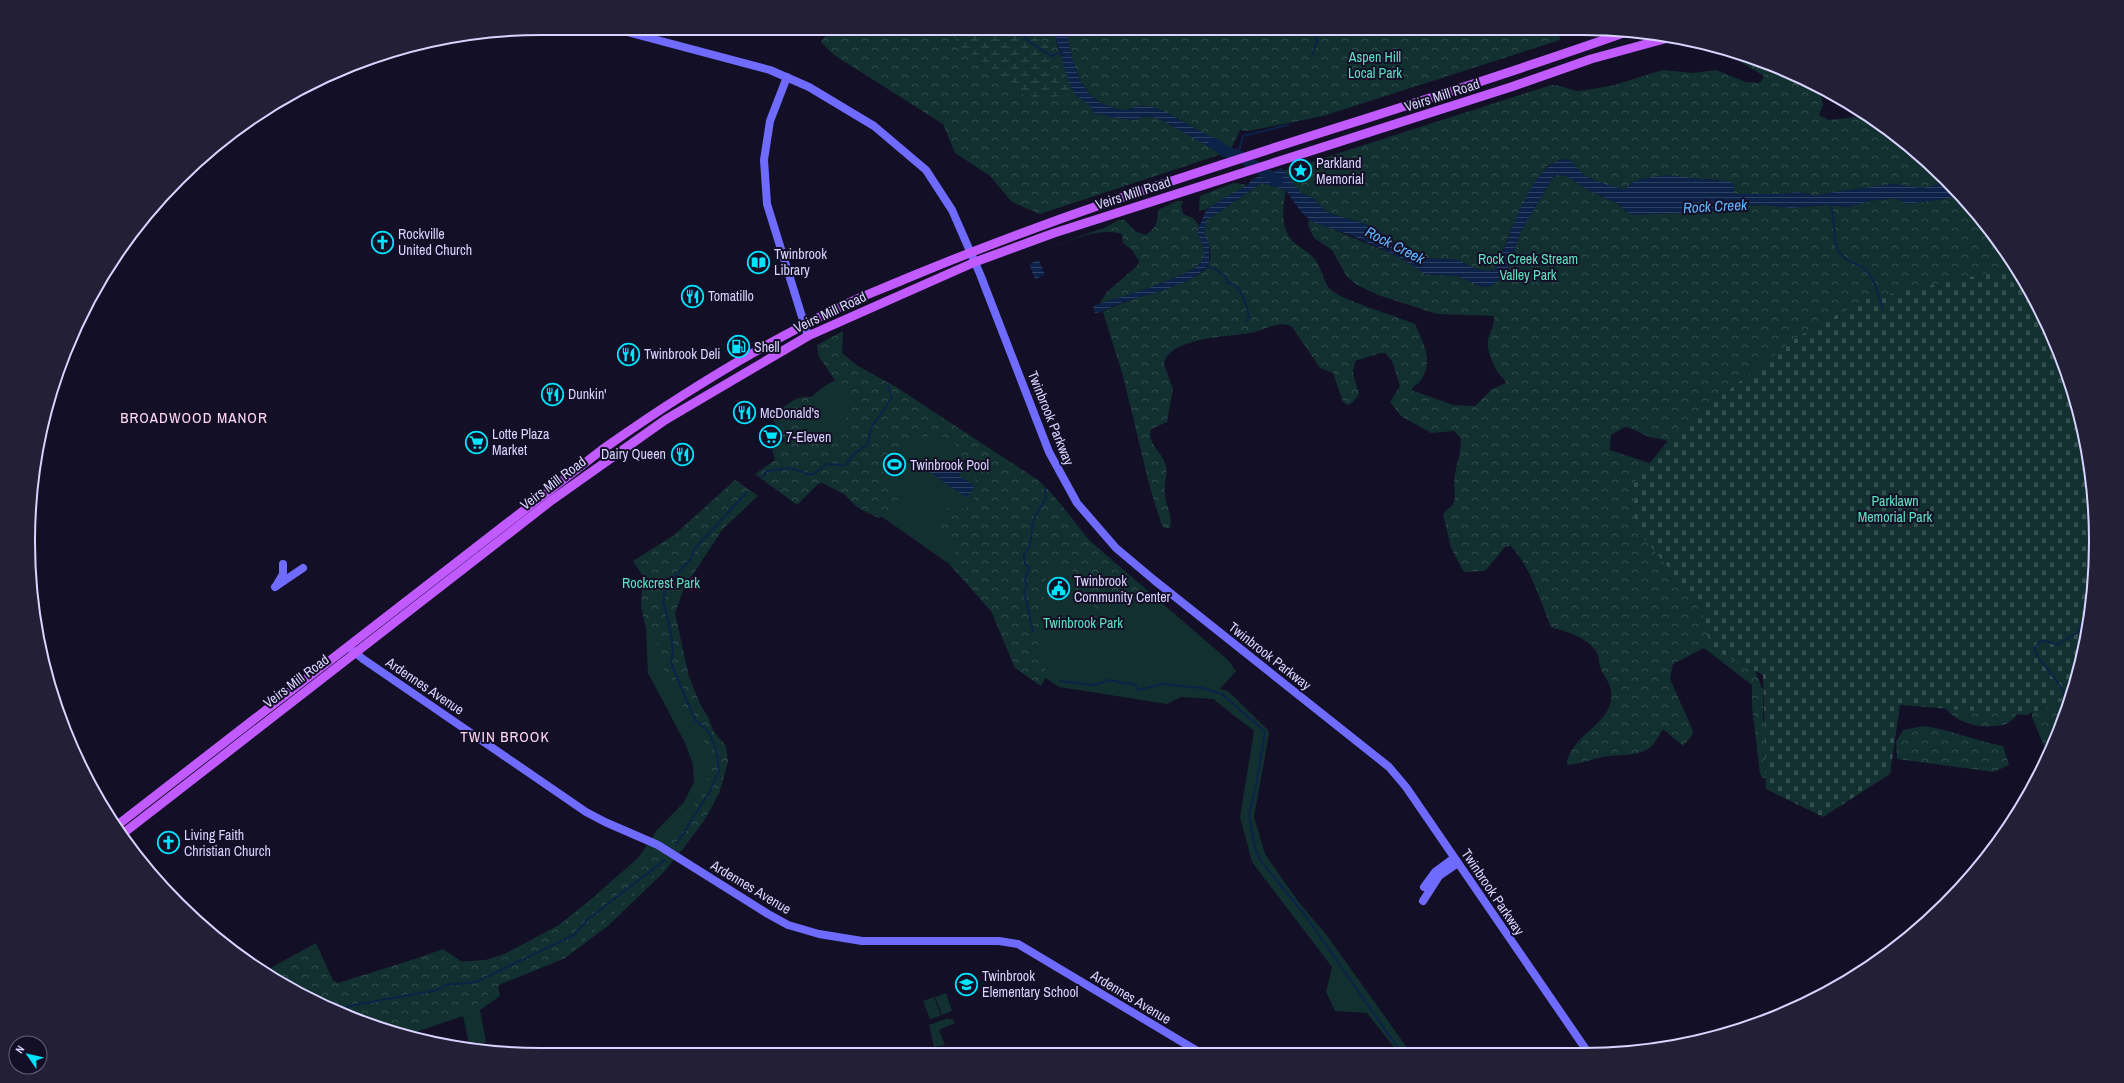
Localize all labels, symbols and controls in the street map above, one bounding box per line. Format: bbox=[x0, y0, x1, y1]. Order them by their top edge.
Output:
park label: Aspen Hill Local Park bbox=[1348, 48, 1402, 82]
street label: Veirs Mill Road bbox=[1402, 74, 1482, 116]
place label: Parkland Memorial bbox=[1316, 154, 1364, 188]
place icon: Parkland Memorial bbox=[1287, 158, 1313, 184]
street label: Veirs Mill Road bbox=[1093, 172, 1173, 214]
water label: Rock Creek bbox=[1682, 194, 1748, 218]
water label: Rock Creek bbox=[1362, 221, 1429, 269]
place label: Rockville United Church bbox=[398, 225, 472, 259]
church icon: Rockville United Church bbox=[369, 229, 395, 255]
place label: Twinbrook Library bbox=[774, 245, 827, 279]
library icon: Twinbrook Library bbox=[746, 249, 772, 275]
park label: Rock Creek Stream Valley Park bbox=[1478, 250, 1578, 284]
restaurant icon: Tomatillo bbox=[680, 283, 706, 309]
place label: Tomatillo bbox=[708, 287, 754, 305]
street label: Veirs Mill Road bbox=[791, 287, 869, 337]
fuel station icon: Shell bbox=[725, 334, 751, 360]
place label: Shell bbox=[754, 338, 780, 356]
restaurant icon: Twinbrook Deli bbox=[615, 341, 641, 367]
place label: Twinbrook Deli bbox=[644, 345, 721, 363]
street label: Twinbrook Parkway bbox=[1024, 368, 1078, 468]
restaurant icon: Dunkin' bbox=[539, 381, 565, 407]
place label: Dunkin' bbox=[568, 385, 607, 403]
restaurant icon: McDonald's bbox=[731, 400, 757, 426]
place label: McDonald's bbox=[760, 404, 820, 422]
district label: BROADWOOD MANOR bbox=[120, 407, 268, 428]
supermarket icon: 7-Eleven bbox=[757, 424, 783, 450]
place label: Lotte Plaza Market bbox=[492, 425, 550, 459]
place label: 7-Eleven bbox=[786, 428, 831, 446]
supermarket icon: Lotte Plaza Market bbox=[463, 429, 489, 455]
restaurant icon: Dairy Queen bbox=[669, 441, 695, 467]
place label: Dairy Queen bbox=[601, 445, 666, 463]
street label: Veirs Mill Road bbox=[516, 452, 590, 514]
sports icon: Twinbrook Pool bbox=[882, 452, 908, 478]
place label: Twinbrook Pool bbox=[910, 456, 989, 474]
park label: Parklawn Memorial Park bbox=[1858, 492, 1933, 526]
place label: Twinbrook Community Center bbox=[1074, 572, 1171, 606]
park label: Rockcrest Park bbox=[622, 574, 700, 592]
public building icon: Twinbrook Community Center bbox=[1045, 576, 1071, 602]
park label: Twinbrook Park bbox=[1043, 614, 1123, 632]
street label: Twinbrook Parkway bbox=[1225, 618, 1315, 694]
street label: Veirs Mill Road bbox=[259, 650, 333, 712]
street label: Ardennes Avenue bbox=[382, 653, 468, 719]
district label: TWIN BROOK bbox=[460, 726, 550, 747]
place label: Living Faith Christian Church bbox=[184, 826, 271, 860]
church icon: Living Faith Christian Church bbox=[156, 830, 182, 856]
street label: Twinbrook Parkway bbox=[1458, 845, 1529, 939]
street label: Ardennes Avenue bbox=[707, 855, 794, 918]
street label: Ardennes Avenue bbox=[1087, 965, 1174, 1028]
place label: Twinbrook Elementary School bbox=[982, 967, 1078, 1001]
school or university icon: Twinbrook Elementary School bbox=[953, 971, 979, 997]
north arrow bbox=[8, 1035, 48, 1075]
text: N bbox=[12, 1043, 27, 1056]

